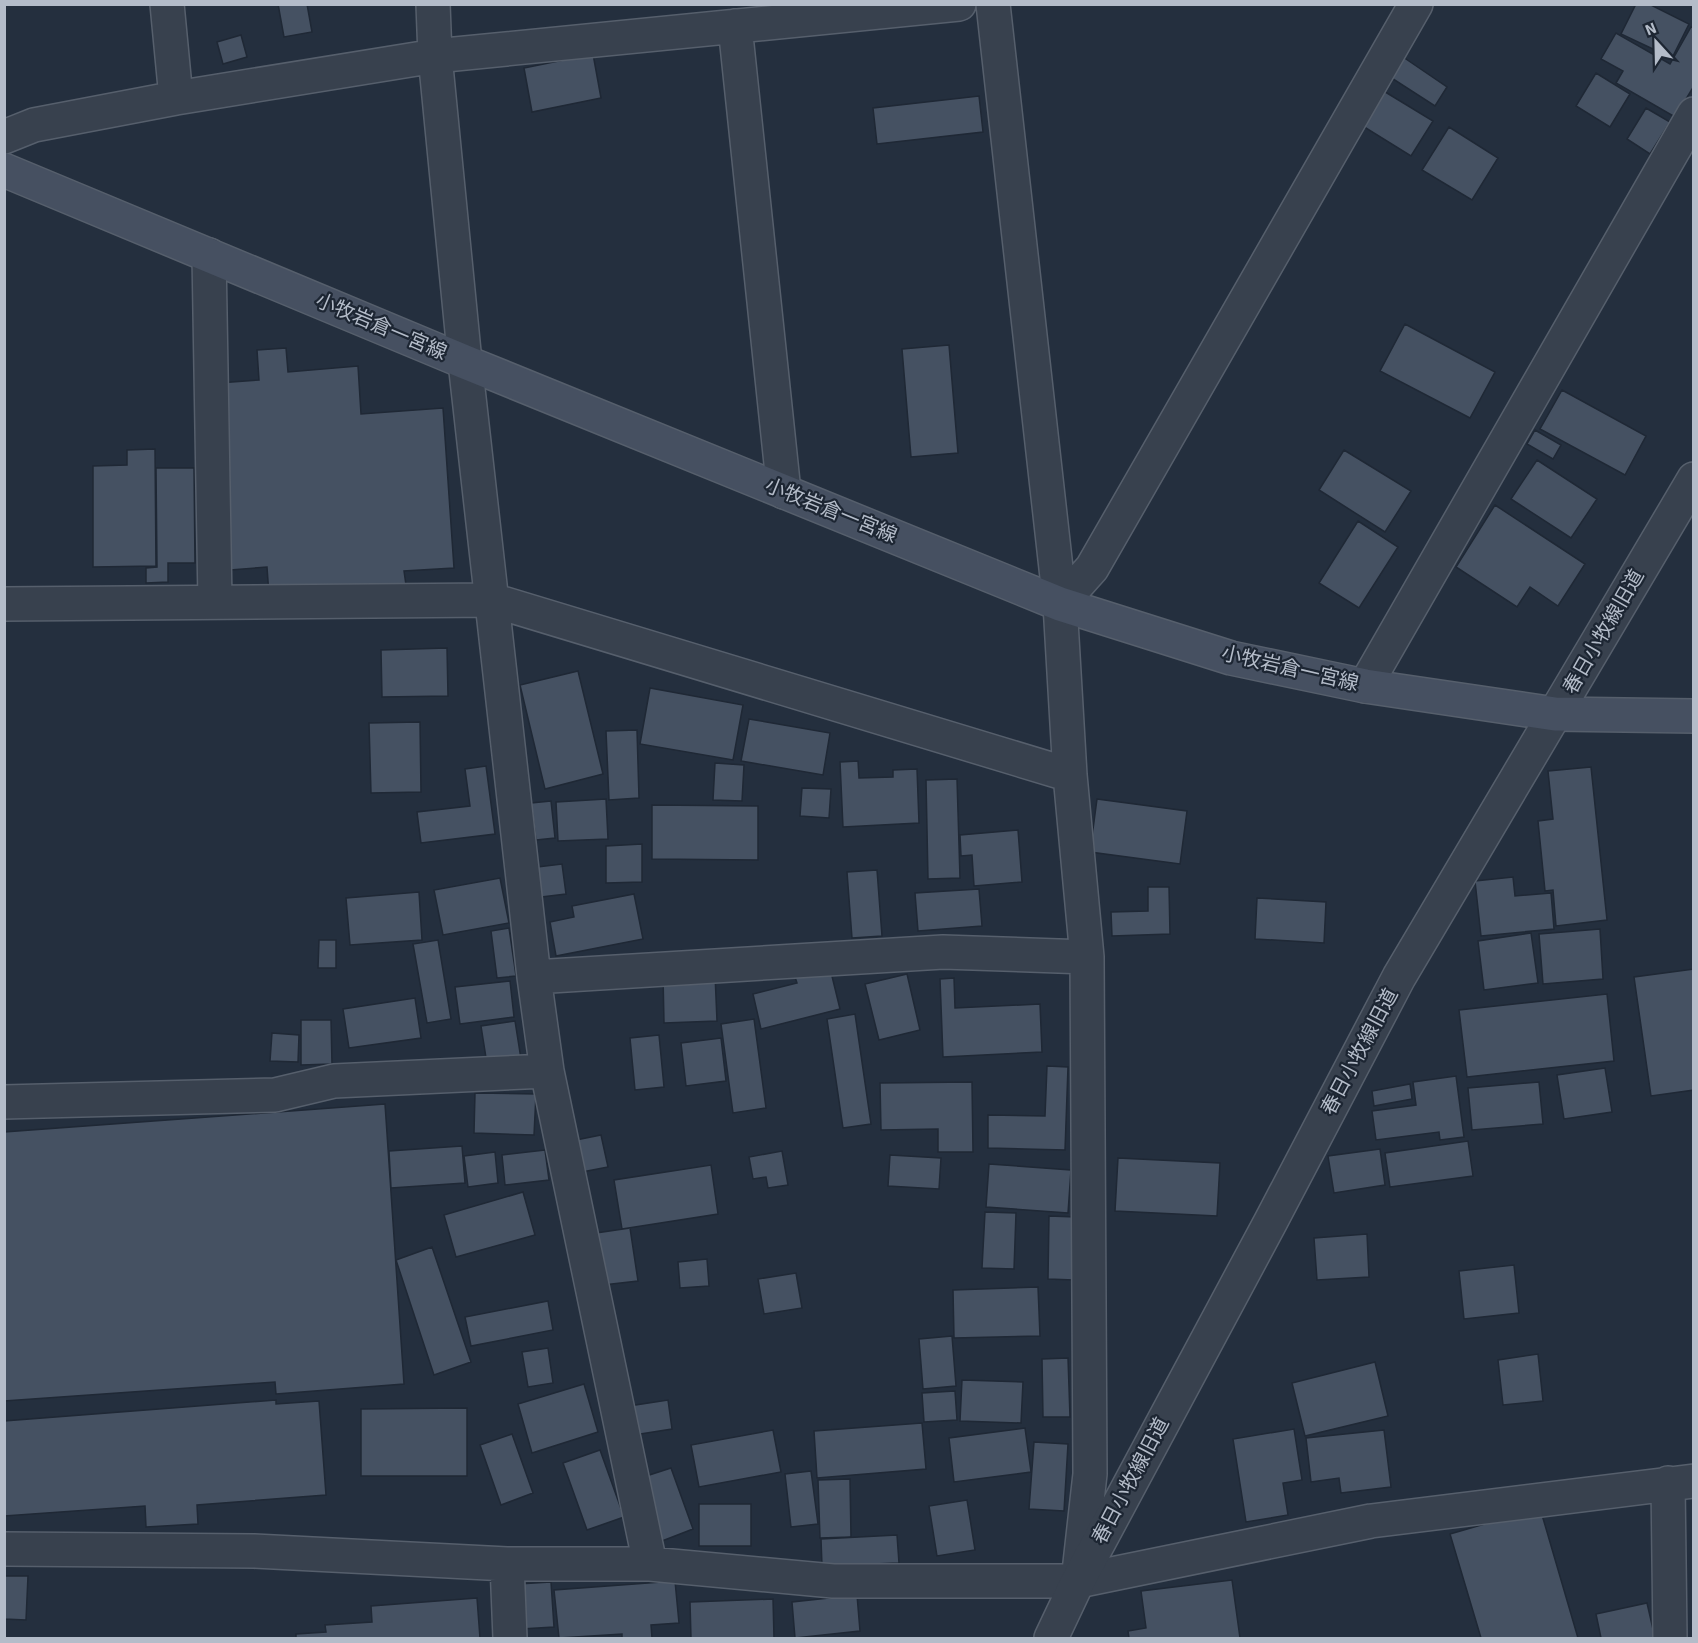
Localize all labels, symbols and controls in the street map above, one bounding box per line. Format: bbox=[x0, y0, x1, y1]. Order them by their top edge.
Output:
north arrow bbox=[1626, 12, 1686, 72]
text: N bbox=[1642, 17, 1660, 41]
street label: 小牧岩倉一宮線 bbox=[311, 287, 451, 367]
street label: 小牧岩倉一宮線 bbox=[761, 472, 901, 550]
street label: 春日小牧線旧道 bbox=[1557, 564, 1651, 700]
street label: 小牧岩倉一宮線 bbox=[1219, 640, 1361, 698]
street label: 春日小牧線旧道 bbox=[1315, 984, 1405, 1120]
street label: 春日小牧線旧道 bbox=[1086, 1413, 1176, 1549]

